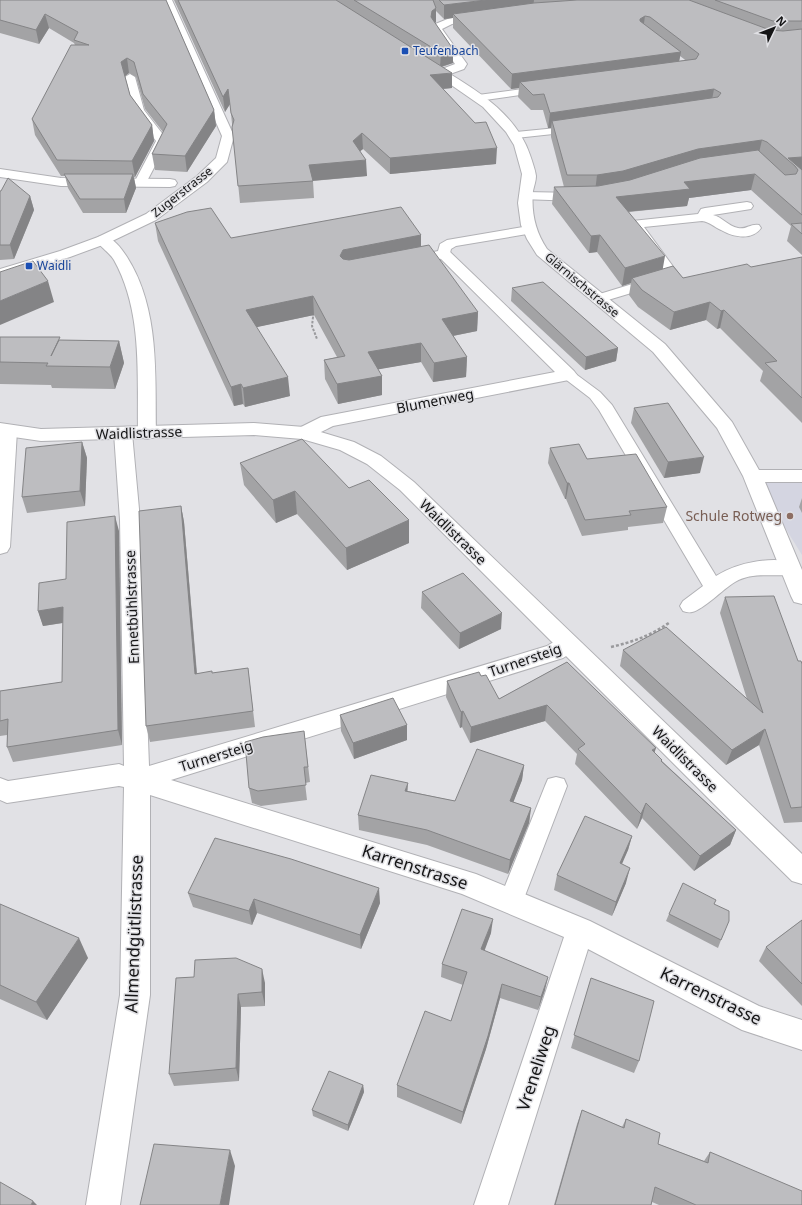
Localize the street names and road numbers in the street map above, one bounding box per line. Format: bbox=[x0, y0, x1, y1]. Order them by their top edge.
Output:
street label: Zugerstrasse bbox=[148, 162, 216, 221]
street label: Glärnischstrasse bbox=[541, 248, 623, 321]
street label: Blumenweg bbox=[395, 384, 475, 417]
street label: Waidlistrasse bbox=[95, 421, 183, 444]
street label: Waidlistrasse bbox=[416, 495, 491, 569]
street label: Ennetbühlstrasse bbox=[120, 550, 143, 664]
street label: Turnersteig bbox=[486, 638, 564, 681]
street label: Waidlistrasse bbox=[648, 721, 723, 796]
street label: Turnersteig bbox=[177, 735, 255, 776]
street label: Karrenstrasse bbox=[359, 839, 471, 894]
street label: Allmendgütlistrasse bbox=[119, 854, 148, 1013]
street label: Karrenstrasse bbox=[657, 961, 766, 1030]
street label: Vreneliweg bbox=[511, 1022, 560, 1114]

